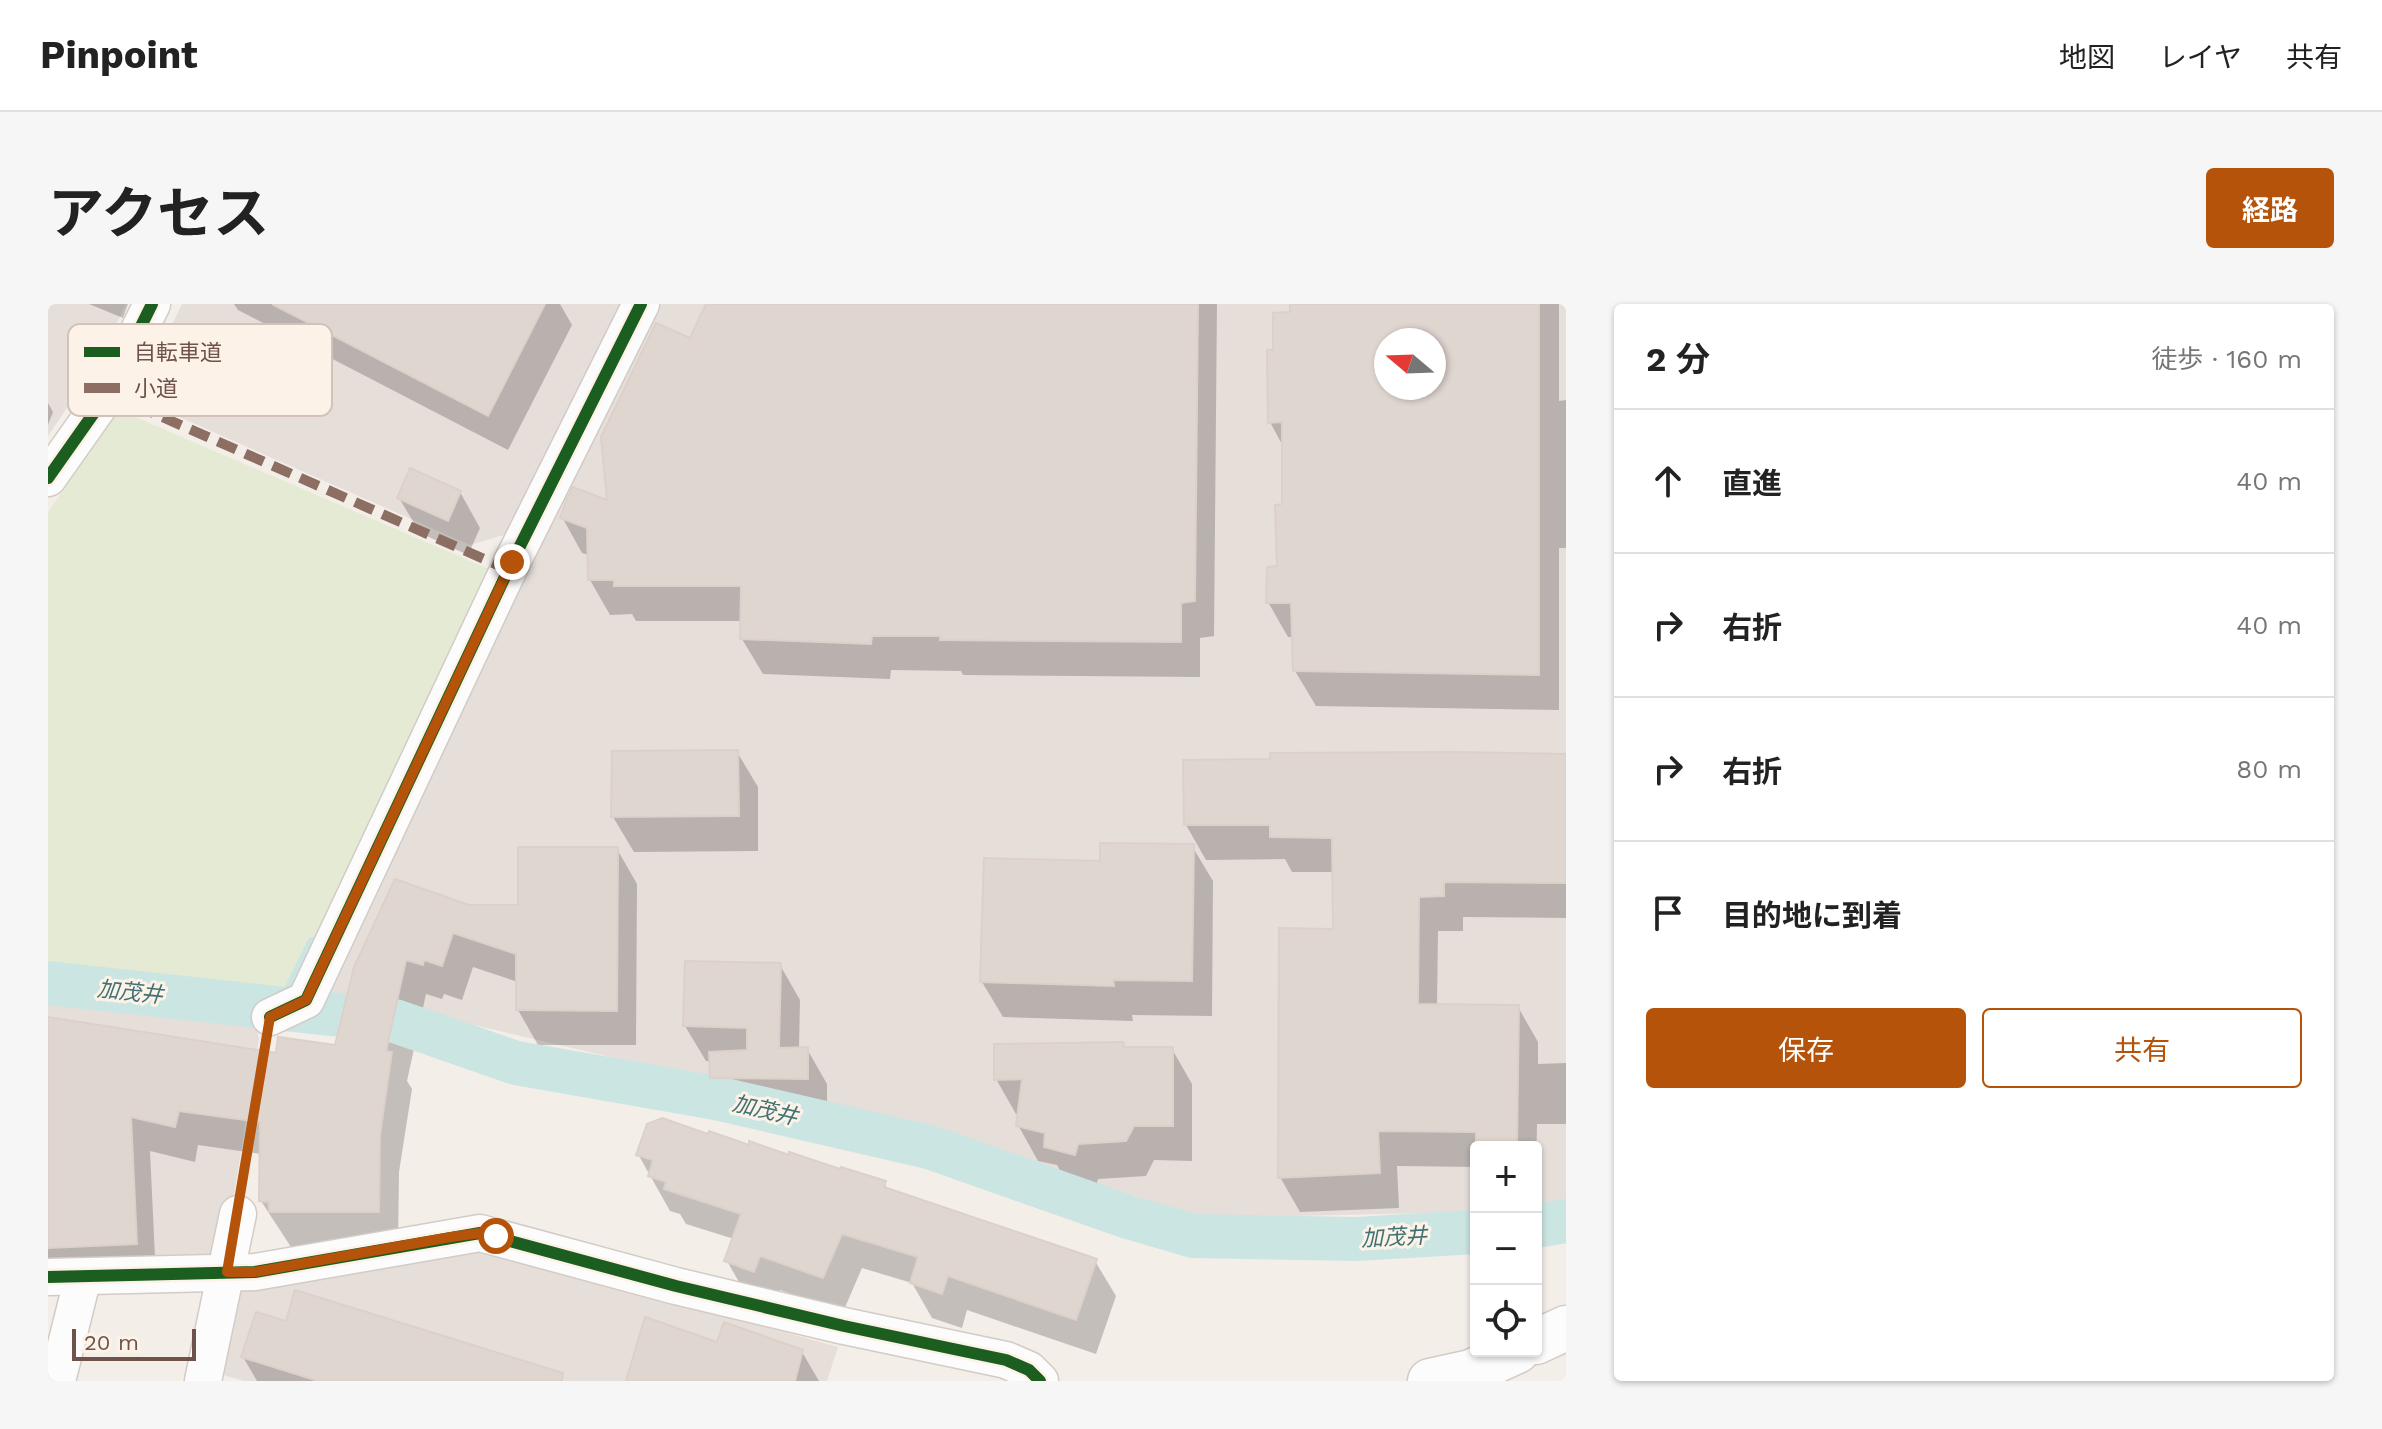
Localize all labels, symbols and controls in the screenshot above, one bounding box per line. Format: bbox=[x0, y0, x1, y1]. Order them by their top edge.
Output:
text: Pinpoint bbox=[40, 33, 198, 77]
text: 地図 bbox=[2059, 41, 2115, 74]
text: レイヤ bbox=[2159, 41, 2242, 74]
text: 共有 bbox=[2286, 41, 2342, 74]
button: 経路 bbox=[2206, 168, 2334, 248]
text: アクセス bbox=[48, 181, 269, 247]
legend bbox=[68, 324, 332, 416]
north arrow bbox=[1374, 328, 1446, 400]
text: 2 分 bbox=[1646, 339, 1710, 379]
text: 自転車道 bbox=[134, 340, 222, 365]
text: 徒歩 · 160 m bbox=[2151, 344, 2302, 374]
text: 小道 bbox=[134, 376, 178, 401]
icon: ahead bbox=[1646, 459, 1690, 503]
text: 直進 bbox=[1722, 466, 1782, 501]
text: 40 m bbox=[2236, 466, 2302, 496]
route end bbox=[494, 544, 530, 580]
icon: right bbox=[1646, 603, 1690, 647]
text: 右折 bbox=[1722, 610, 1782, 645]
text: 40 m bbox=[2236, 610, 2302, 640]
icon: right bbox=[1646, 747, 1690, 791]
text: 右折 bbox=[1722, 754, 1782, 789]
text: 80 m bbox=[2236, 754, 2302, 784]
icon: arrive bbox=[1646, 891, 1690, 935]
text: 目的地に到着 bbox=[1722, 898, 1902, 933]
water label: 加茂井 bbox=[96, 976, 166, 1008]
button: 保存 bbox=[1646, 1008, 1966, 1088]
button: 共有 bbox=[1982, 1008, 2302, 1088]
water label: 加茂井 bbox=[730, 1090, 802, 1130]
map controls bbox=[1470, 1141, 1542, 1357]
button: + bbox=[1470, 1141, 1542, 1213]
button: − bbox=[1470, 1213, 1542, 1285]
route start bbox=[478, 1218, 514, 1254]
water label: 加茂井 bbox=[1360, 1223, 1430, 1251]
button: locate bbox=[1470, 1285, 1542, 1357]
scale bar bbox=[72, 1325, 196, 1361]
text: 20 m bbox=[84, 1330, 139, 1355]

